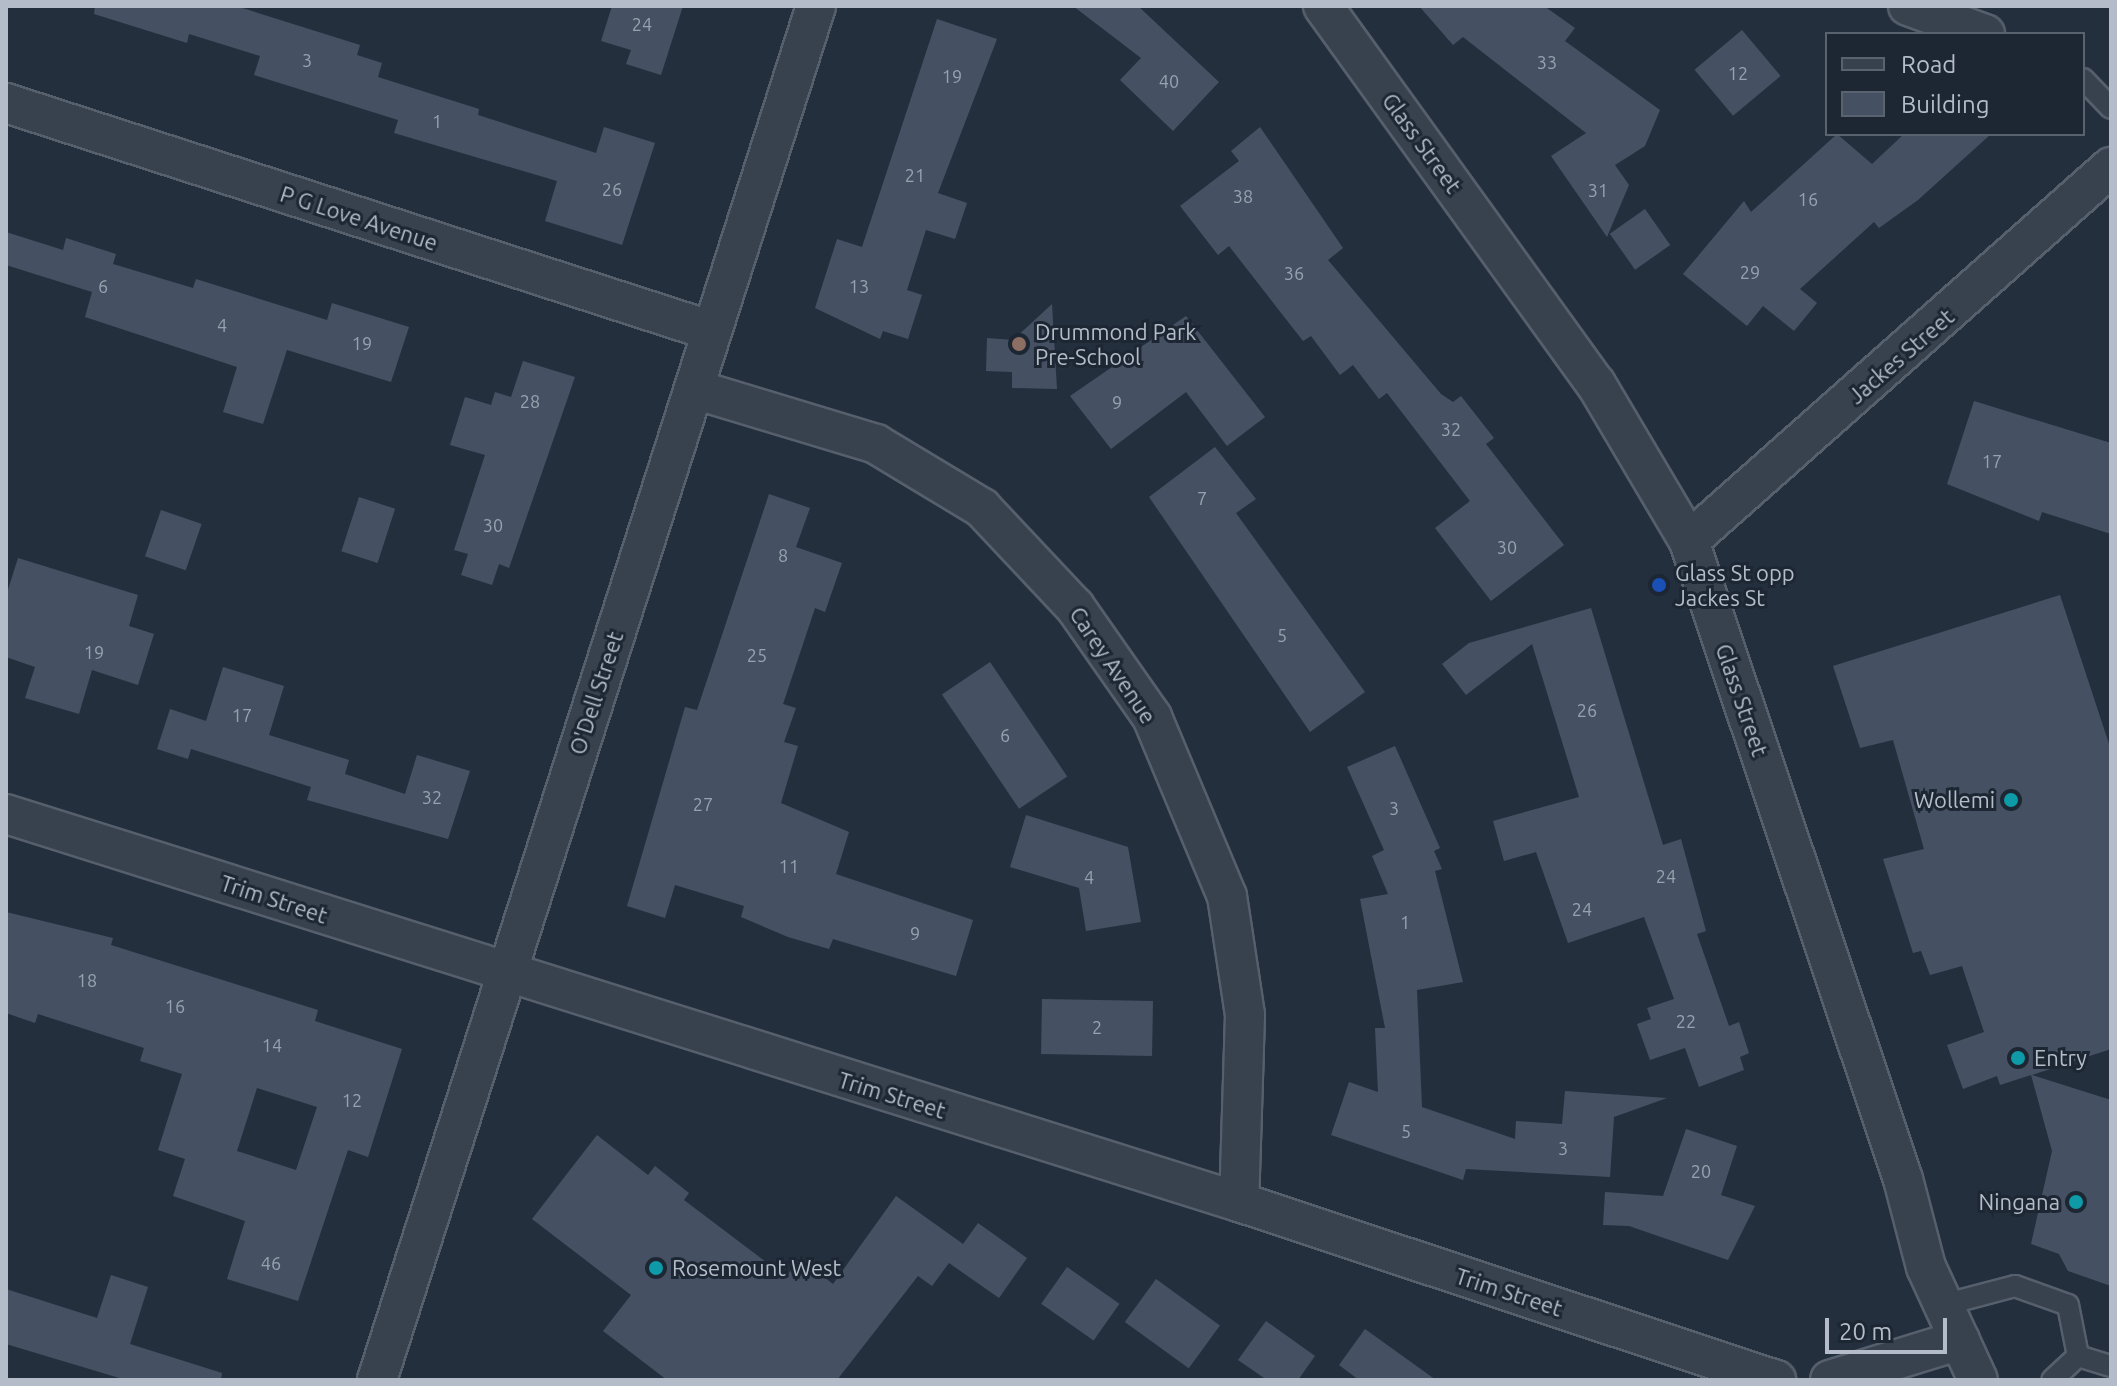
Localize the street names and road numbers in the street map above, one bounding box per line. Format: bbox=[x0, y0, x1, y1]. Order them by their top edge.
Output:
street label: Glass Street bbox=[1377, 88, 1467, 198]
street label: P G Love Avenue bbox=[277, 180, 441, 256]
street label: Jackes Street bbox=[1843, 303, 1959, 409]
street label: Carey Avenue bbox=[1064, 602, 1162, 728]
street label: O'Dell Street bbox=[564, 628, 628, 758]
street label: Glass Street bbox=[1710, 640, 1774, 760]
street label: Trim Street bbox=[217, 869, 331, 929]
street label: Trim Street bbox=[835, 1066, 949, 1124]
street label: Trim Street bbox=[1452, 1262, 1566, 1322]

